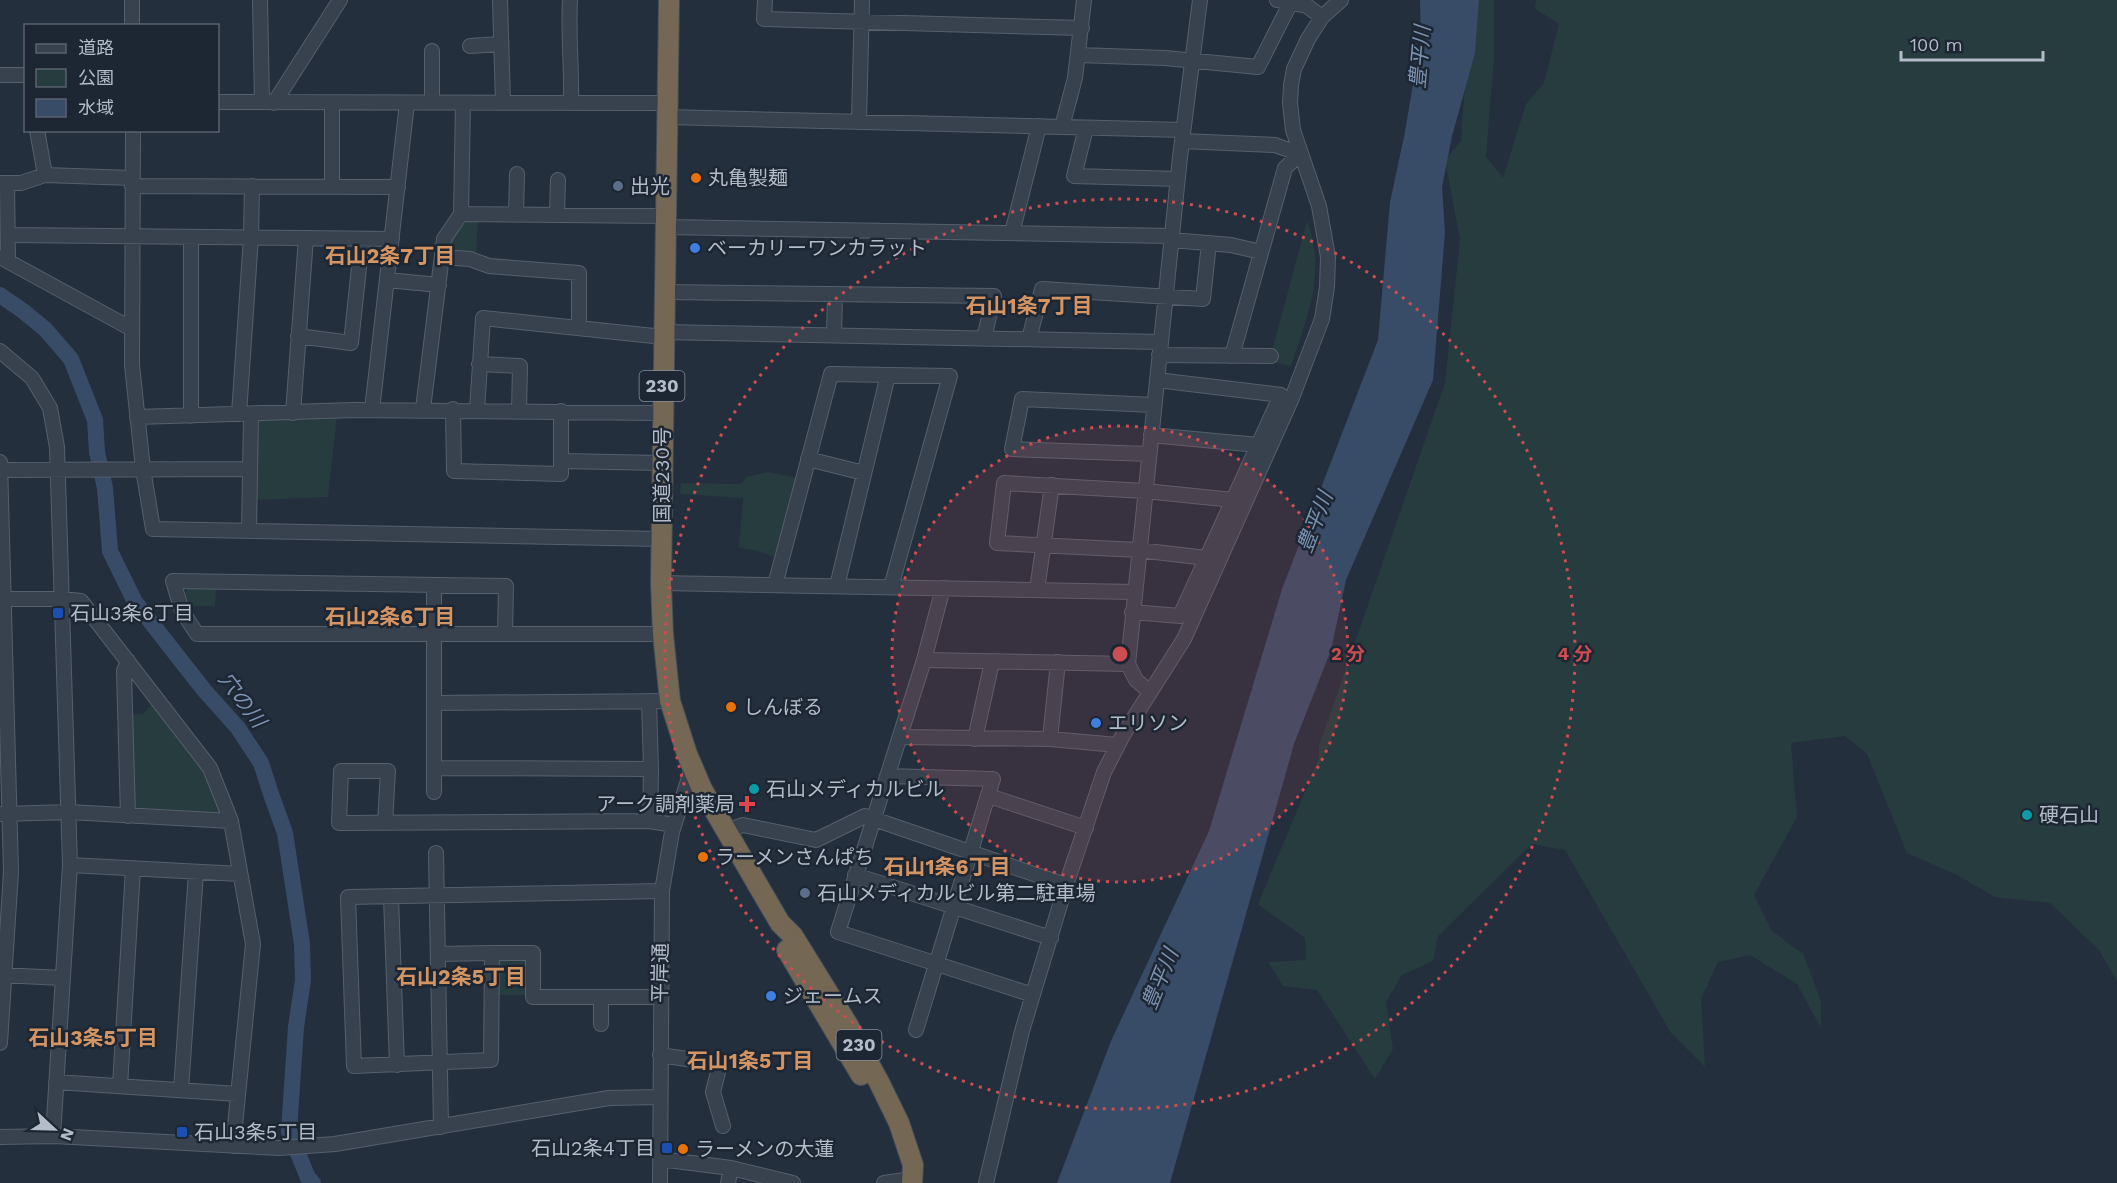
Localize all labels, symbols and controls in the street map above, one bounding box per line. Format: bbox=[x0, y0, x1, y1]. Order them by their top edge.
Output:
water label: 豊平川 bbox=[1404, 22, 1435, 89]
legend bbox=[24, 24, 219, 132]
scale bar bbox=[1901, 24, 2044, 62]
text: 100 m bbox=[1910, 34, 1963, 55]
text: 道路 bbox=[78, 37, 114, 58]
text: 公園 bbox=[78, 67, 114, 88]
text: 水域 bbox=[78, 97, 114, 118]
place label: 丸亀製麺 bbox=[708, 166, 788, 190]
marker: 丸亀製麺 bbox=[689, 171, 703, 185]
place label: 出光 bbox=[630, 174, 670, 198]
marker: 出光 bbox=[611, 179, 625, 193]
place label: ベーカリーワンカラット bbox=[707, 236, 927, 260]
marker: ベーカリーワンカラット bbox=[688, 241, 702, 255]
district label: 石山2条7丁目 bbox=[325, 243, 455, 268]
district label: 石山1条7丁目 bbox=[966, 293, 1092, 318]
road number: 230 bbox=[640, 371, 684, 401]
street label: 国道230号 bbox=[650, 427, 674, 523]
water label: 豊平川 bbox=[1292, 486, 1338, 556]
place label: 石山3条6丁目 bbox=[70, 601, 194, 625]
district label: 石山2条6丁目 bbox=[325, 604, 455, 629]
marker: 石山3条6丁目 bbox=[51, 606, 65, 620]
text: 2 分 bbox=[1331, 643, 1365, 664]
text: 4 分 bbox=[1558, 643, 1592, 664]
centre of rings bbox=[1110, 644, 1130, 664]
water label: 穴の川 bbox=[213, 667, 273, 734]
place label: しんぼる bbox=[743, 695, 823, 719]
marker: しんぼる bbox=[724, 700, 738, 714]
place label: エリソン bbox=[1108, 711, 1188, 735]
marker: エリソン bbox=[1089, 716, 1103, 730]
place label: 石山メディカルビル bbox=[766, 777, 945, 801]
marker: 石山メディカルビル bbox=[747, 782, 761, 796]
place label: アーク調剤薬局 bbox=[596, 792, 735, 816]
marker: アーク調剤薬局 bbox=[740, 797, 754, 811]
place label: 硬石山 bbox=[2039, 803, 2099, 827]
marker: 硬石山 bbox=[2020, 808, 2034, 822]
place label: ラーメンさんぱち bbox=[715, 845, 874, 869]
marker: ラーメンさんぱち bbox=[696, 850, 710, 864]
district label: 石山1条6丁目 bbox=[884, 854, 1011, 879]
place label: 石山メディカルビル第二駐車場 bbox=[817, 881, 1096, 905]
marker: 石山メディカルビル第二駐車場 bbox=[798, 886, 812, 900]
street label: 平岸通 bbox=[647, 943, 673, 1003]
water label: 豊平川 bbox=[1136, 943, 1184, 1013]
district label: 石山2条5丁目 bbox=[396, 964, 526, 989]
place label: ジェームス bbox=[783, 984, 882, 1008]
marker: ジェームス bbox=[764, 989, 778, 1003]
district label: 石山3条5丁目 bbox=[28, 1025, 158, 1050]
road number: 230 bbox=[836, 1030, 882, 1060]
district label: 石山1条5丁目 bbox=[687, 1048, 813, 1073]
north arrow bbox=[24, 1099, 84, 1159]
place label: 石山3条5丁目 bbox=[194, 1120, 317, 1144]
text: N bbox=[56, 1125, 78, 1143]
marker: 石山3条5丁目 bbox=[175, 1125, 189, 1139]
place label: 石山2条4丁目 bbox=[531, 1136, 655, 1160]
place label: ラーメンの大蓮 bbox=[695, 1137, 834, 1161]
marker: 石山2条4丁目 bbox=[660, 1141, 674, 1155]
marker: ラーメンの大蓮 bbox=[676, 1142, 690, 1156]

